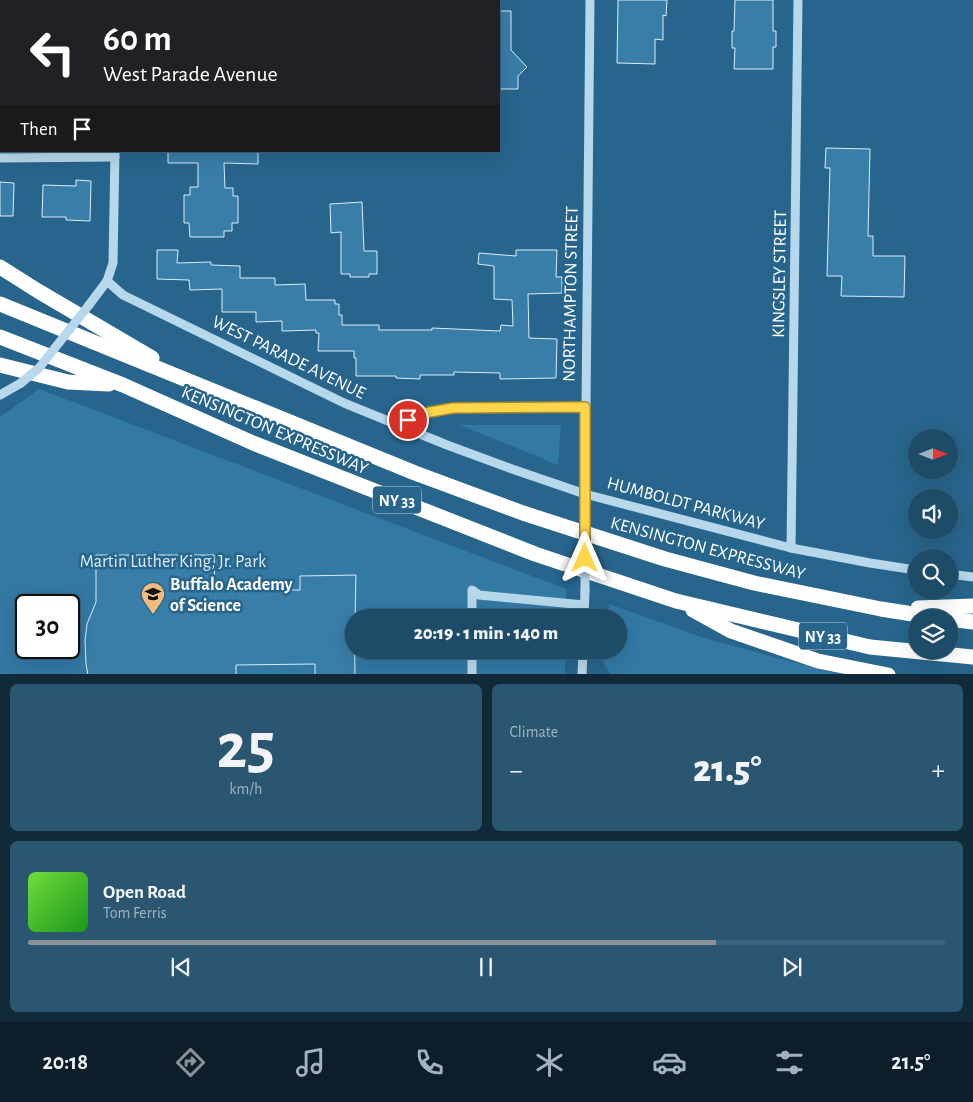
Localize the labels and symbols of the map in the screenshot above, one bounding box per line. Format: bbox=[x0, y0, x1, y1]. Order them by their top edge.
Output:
street label: NORTHAMPTON STREET bbox=[560, 206, 582, 382]
street label: KINGSLEY STREET bbox=[770, 210, 790, 338]
street label: WEST PARADE AVENUE bbox=[209, 313, 368, 403]
street label: KENSINGTON EXPRESSWAY bbox=[179, 383, 371, 479]
pin bbox=[387, 399, 429, 441]
north arrow bbox=[908, 429, 958, 479]
street label: HUMBOLDT PARKWAY bbox=[605, 474, 767, 534]
road number: NY 33 bbox=[373, 486, 421, 514]
street label: KENSINGTON EXPRESSWAY bbox=[608, 514, 808, 584]
position arrow bbox=[558, 531, 610, 583]
park label: Martin Luther King, Jr. Park bbox=[80, 553, 267, 571]
place label: Buffalo Academy of Science bbox=[170, 576, 293, 615]
school or university icon: Buffalo Academy of Science bbox=[140, 581, 166, 615]
speed limit sign: 30 bbox=[15, 594, 80, 659]
road number: NY 33 bbox=[799, 622, 847, 650]

